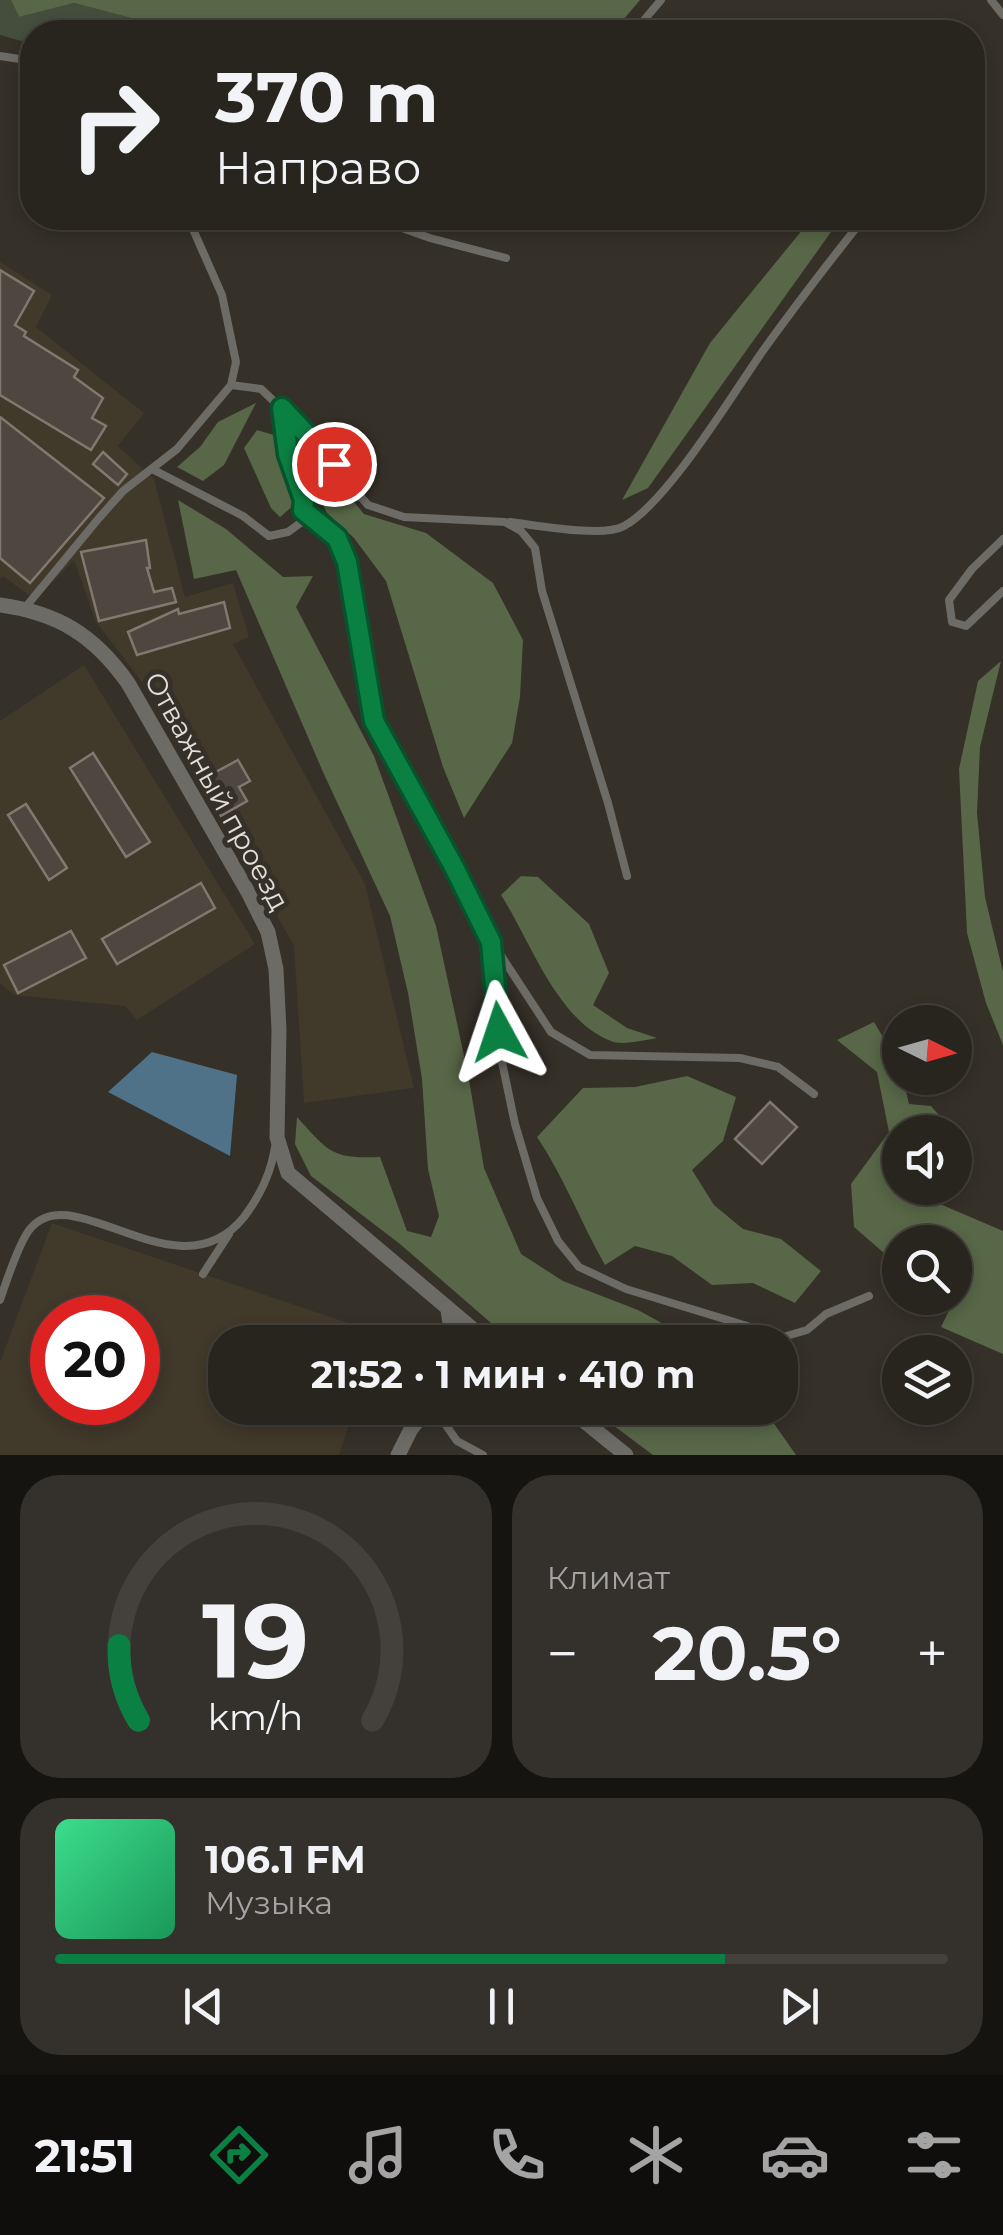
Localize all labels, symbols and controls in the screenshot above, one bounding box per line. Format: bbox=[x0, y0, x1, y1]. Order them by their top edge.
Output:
text: 370 m bbox=[215, 54, 439, 140]
icon: right bbox=[50, 60, 180, 190]
text: Направо bbox=[215, 140, 421, 195]
pin bbox=[292, 422, 377, 507]
icon: arrive bbox=[307, 437, 362, 492]
street label: Отважный проезд bbox=[137, 666, 297, 916]
position arrow bbox=[447, 980, 551, 1084]
north arrow bbox=[882, 1005, 972, 1095]
map controls bbox=[882, 1005, 972, 1425]
button: sound bbox=[882, 1115, 972, 1205]
button: search bbox=[882, 1225, 972, 1315]
speed limit sign: 20 bbox=[30, 1295, 160, 1425]
button: layers bbox=[882, 1335, 972, 1425]
text: 21:52 · 1 мин · 410 m bbox=[311, 1351, 695, 1398]
text: Климат bbox=[547, 1558, 670, 1597]
text: 19 bbox=[202, 1577, 309, 1704]
text: 20.5° bbox=[653, 1607, 842, 1699]
text: − bbox=[547, 1620, 578, 1687]
text: + bbox=[916, 1620, 948, 1687]
text: km/h bbox=[208, 1695, 303, 1739]
text: 106.1 FM bbox=[205, 1836, 366, 1883]
text: Музыка bbox=[205, 1883, 333, 1922]
icon: previous bbox=[176, 1979, 231, 2034]
icon: pause bbox=[474, 1979, 529, 2034]
icon: next bbox=[772, 1979, 827, 2034]
icon: directions bbox=[204, 2120, 274, 2190]
icon: music bbox=[343, 2120, 413, 2190]
icon: phone bbox=[482, 2120, 552, 2190]
icon: climate bbox=[621, 2120, 691, 2190]
icon: car bbox=[760, 2120, 830, 2190]
icon: filters bbox=[899, 2120, 969, 2190]
text: 21:51 bbox=[34, 2128, 135, 2183]

